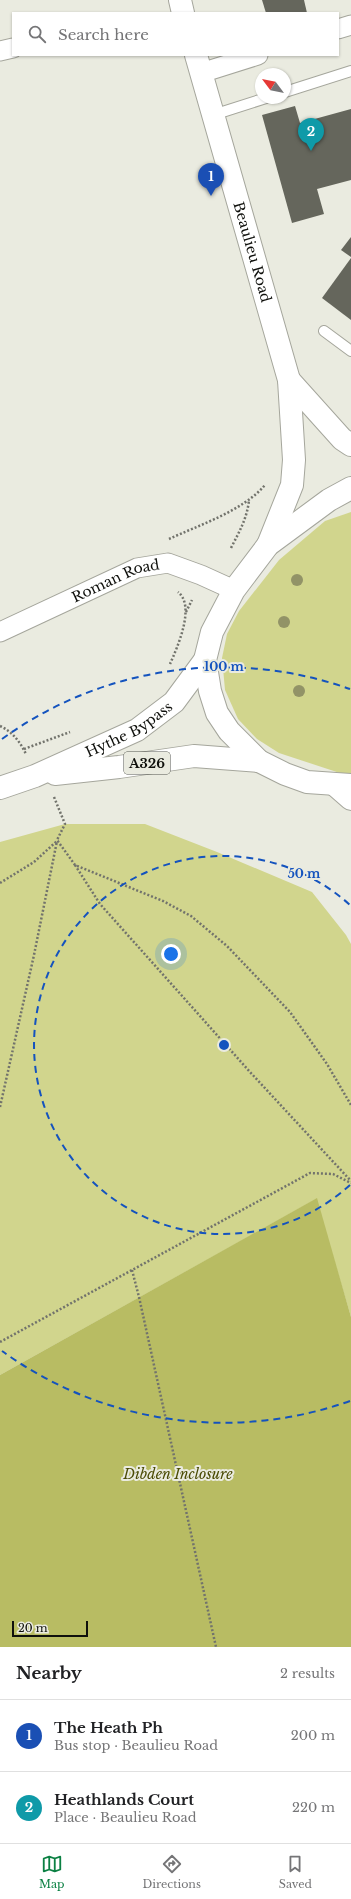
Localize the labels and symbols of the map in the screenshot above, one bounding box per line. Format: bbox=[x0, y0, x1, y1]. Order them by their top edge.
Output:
north arrow bbox=[255, 68, 291, 104]
pin: 2 bbox=[298, 118, 324, 151]
pin: 1 bbox=[198, 163, 224, 196]
street label: Beaulieu Road bbox=[229, 200, 276, 305]
street label: Roman Road bbox=[69, 555, 161, 606]
text: 100 m bbox=[204, 659, 245, 674]
street label: Hythe Bypass bbox=[82, 697, 176, 761]
road number: A326 bbox=[124, 752, 170, 774]
text: 50 m bbox=[288, 866, 321, 881]
your location bbox=[161, 944, 181, 964]
centre of rings bbox=[217, 1038, 231, 1052]
park label: Dibden Inclosure bbox=[122, 1465, 233, 1483]
scale bar bbox=[12, 1619, 88, 1638]

